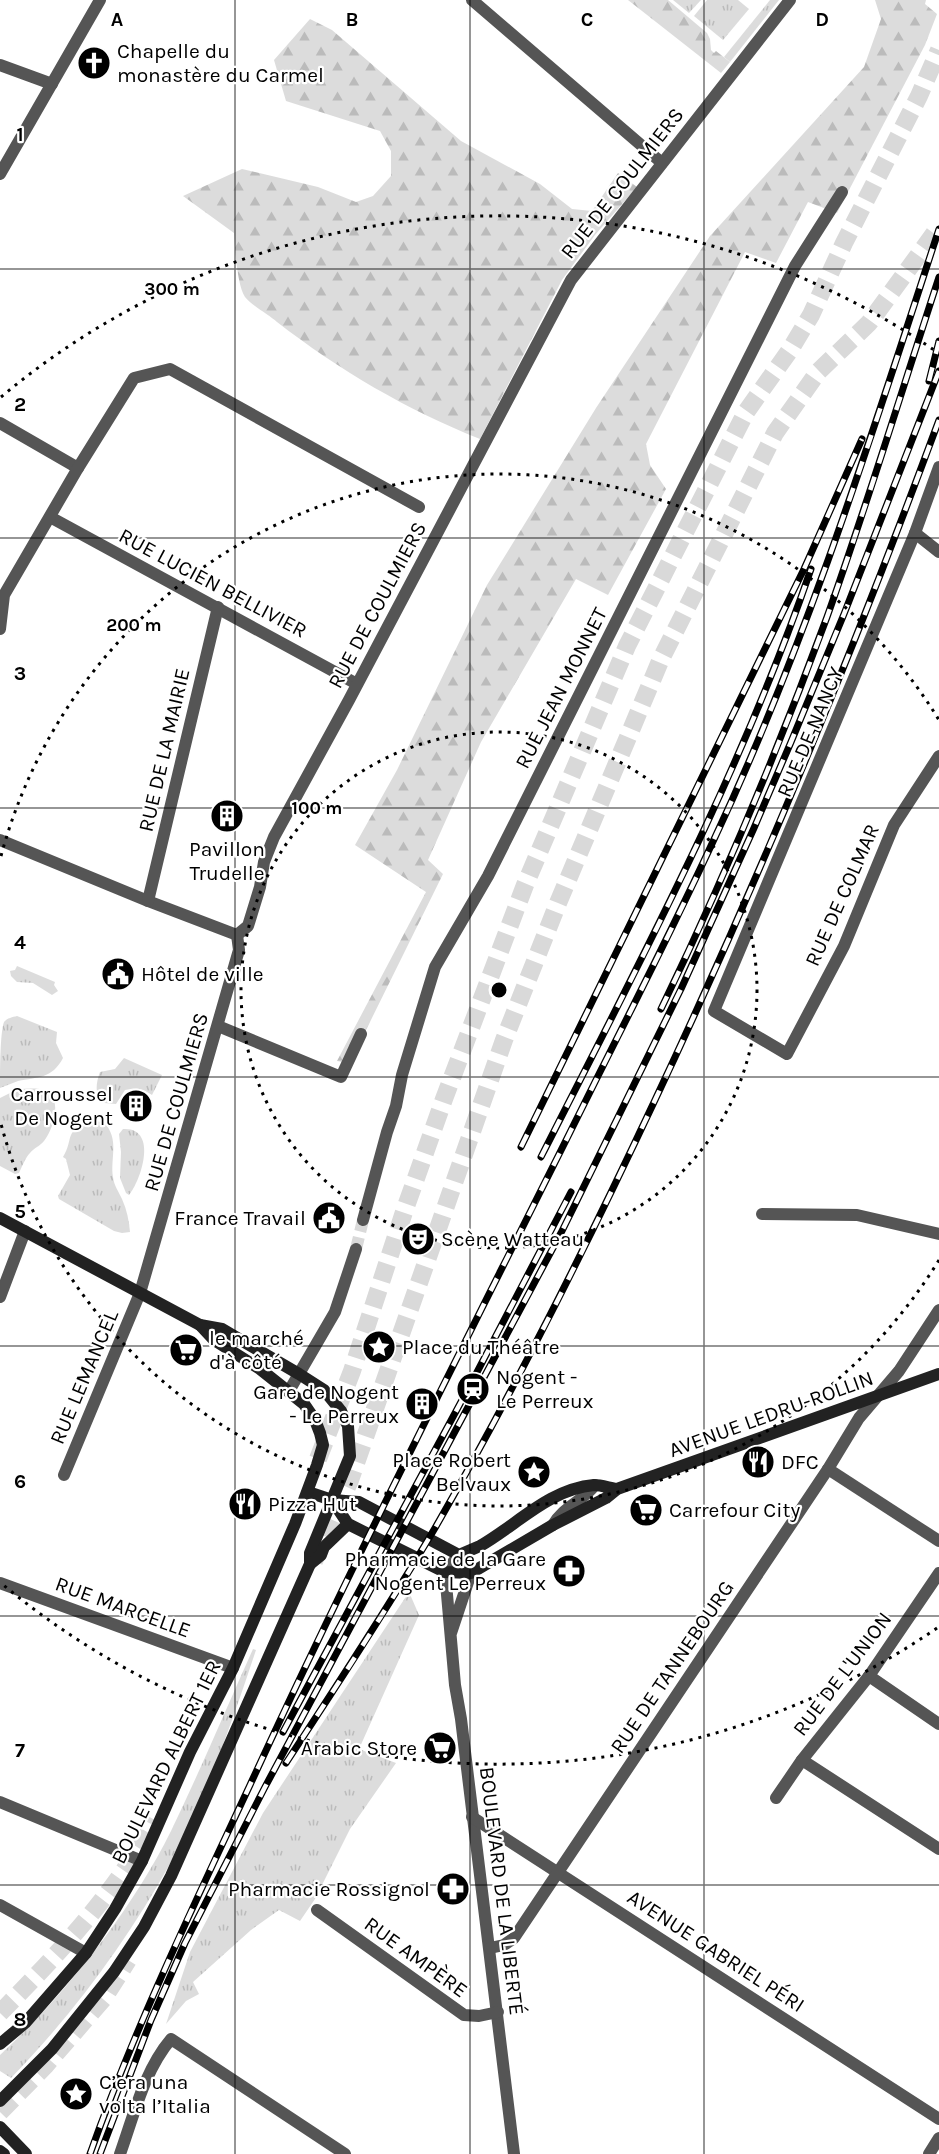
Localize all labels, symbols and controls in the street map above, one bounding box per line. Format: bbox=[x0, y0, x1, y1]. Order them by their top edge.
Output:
text: A bbox=[111, 8, 124, 31]
text: B bbox=[346, 8, 358, 31]
text: C bbox=[581, 8, 593, 31]
text: D bbox=[815, 8, 829, 31]
place label: Chapelle du monastère du Carmel bbox=[117, 39, 324, 87]
church icon: Chapelle du monastère du Carmel bbox=[76, 45, 112, 81]
street label: RUE DE COULMIERS bbox=[556, 103, 688, 263]
text: 1 bbox=[16, 123, 24, 146]
text: 300 m bbox=[144, 278, 200, 300]
text: 2 bbox=[14, 393, 26, 416]
street label: RUE DE COULMIERS bbox=[323, 518, 431, 692]
street label: RUE LUCIEN BELLIVIER bbox=[115, 523, 311, 643]
street label: RUE JEAN MONNET bbox=[510, 603, 612, 773]
text: 200 m bbox=[106, 614, 162, 636]
text: 3 bbox=[14, 662, 26, 685]
street label: RUE DE NANCY bbox=[772, 663, 848, 801]
street label: RUE DE LA MAIRIE bbox=[134, 666, 194, 834]
text: 100 m bbox=[292, 797, 342, 819]
building icon: Pavillon Trudelle bbox=[209, 798, 245, 834]
street label: RUE DE COLMAR bbox=[800, 820, 884, 970]
place label: Pavillon Trudelle bbox=[189, 837, 265, 885]
text: 4 bbox=[14, 931, 26, 954]
public building icon: Hôtel de ville bbox=[100, 956, 136, 992]
place label: Hôtel de ville bbox=[141, 962, 264, 986]
centre of rings bbox=[489, 980, 509, 1000]
street label: RUE DE COULMIERS bbox=[139, 1010, 213, 1194]
place label: Carroussel De Nogent bbox=[10, 1082, 113, 1130]
building icon: Carroussel De Nogent bbox=[118, 1088, 154, 1124]
text: 5 bbox=[14, 1200, 26, 1223]
public building icon: France Travail bbox=[311, 1200, 347, 1236]
place label: France Travail bbox=[174, 1206, 306, 1230]
theatre icon: Scène Watteau bbox=[400, 1221, 436, 1257]
place label: Scène Watteau bbox=[441, 1227, 584, 1251]
street label: RUE LEMANCEL bbox=[45, 1306, 123, 1448]
place label: le marché d'à côté bbox=[209, 1326, 304, 1374]
place icon: Place du Théâtre bbox=[361, 1329, 397, 1365]
supermarket icon: le marché d'à côté bbox=[168, 1332, 204, 1368]
place label: Place du Théâtre bbox=[402, 1335, 560, 1359]
place label: Nogent - Le Perreux bbox=[496, 1365, 594, 1413]
street label: AVENUE LEDRU-ROLLIN bbox=[666, 1366, 876, 1462]
station icon: Nogent - Le Perreux bbox=[455, 1371, 491, 1407]
place label: Gare de Nogent - Le Perreux bbox=[253, 1380, 399, 1428]
building icon: Gare de Nogent - Le Perreux bbox=[404, 1386, 440, 1422]
restaurant icon: DFC bbox=[740, 1444, 776, 1480]
place label: Place Robert Belvaux bbox=[392, 1448, 511, 1496]
place label: DFC bbox=[781, 1450, 819, 1474]
place icon: Place Robert Belvaux bbox=[516, 1454, 552, 1490]
text: 6 bbox=[14, 1470, 26, 1493]
restaurant icon: Pizza Hut bbox=[227, 1486, 263, 1522]
place label: Pizza Hut bbox=[268, 1492, 357, 1516]
supermarket icon: Carrefour City bbox=[628, 1492, 664, 1528]
place label: Carrefour City bbox=[669, 1498, 800, 1522]
place label: Pharmacie de la Gare Nogent Le Perreux bbox=[344, 1547, 546, 1595]
pharmacy icon: Pharmacie de la Gare Nogent Le Perreux bbox=[551, 1553, 587, 1589]
street label: RUE MARCELLE bbox=[52, 1571, 194, 1643]
street label: RUE DE TANNEBOURG bbox=[605, 1576, 739, 1758]
street label: RUE DE L'UNION bbox=[788, 1607, 896, 1741]
street label: BOULEVARD ALBERT 1ER bbox=[106, 1656, 226, 1868]
supermarket icon: Arabic Store bbox=[422, 1730, 458, 1766]
place label: Arabic Store bbox=[301, 1736, 417, 1760]
text: 7 bbox=[15, 1739, 25, 1762]
street label: BOULEVARD DE LA LIBERTÉ bbox=[475, 1765, 529, 2017]
pharmacy icon: Pharmacie Rossignol bbox=[435, 1871, 471, 1907]
place label: Pharmacie Rossignol bbox=[228, 1877, 430, 1901]
street label: AVENUE GABRIEL PÉRI bbox=[623, 1885, 809, 2017]
street label: RUE AMPÈRE bbox=[360, 1912, 472, 2002]
text: 8 bbox=[14, 2008, 26, 2031]
place label: C’era una volta l’Italia bbox=[99, 2070, 211, 2118]
place icon: C’era una volta l’Italia bbox=[58, 2076, 94, 2112]

